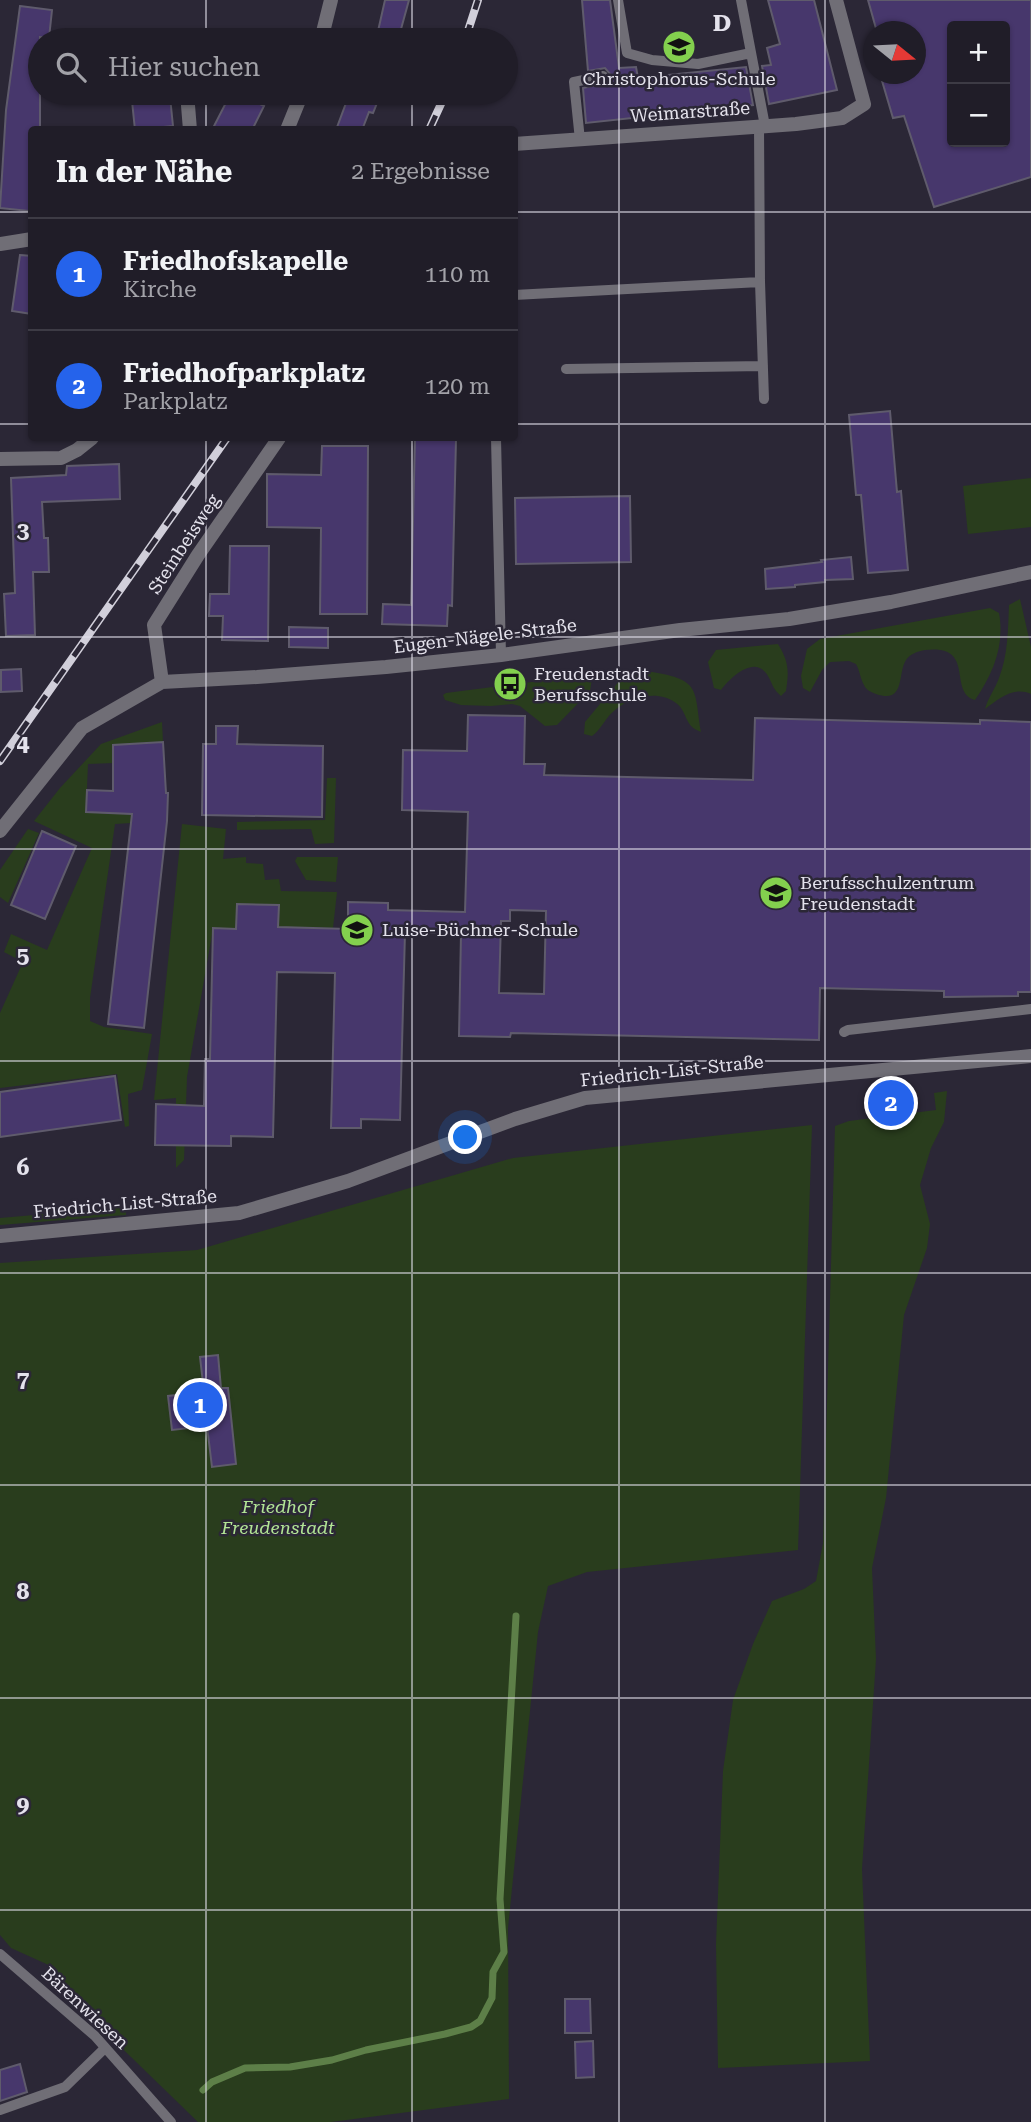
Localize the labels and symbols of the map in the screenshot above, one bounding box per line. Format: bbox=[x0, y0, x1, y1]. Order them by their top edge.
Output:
text: D bbox=[713, 10, 731, 37]
north arrow bbox=[863, 21, 926, 84]
school or university icon: Christophorus-Schule bbox=[660, 28, 698, 66]
place label: Christophorus-Schule bbox=[582, 68, 776, 89]
street label: Weimarstraße bbox=[629, 97, 751, 126]
street label: Steinbeisweg bbox=[143, 489, 224, 598]
text: 3 bbox=[17, 517, 30, 544]
street label: Eugen-Nägele-Straße bbox=[392, 614, 578, 657]
place label: Freudenstadt Berufsschule bbox=[534, 663, 649, 705]
bus stop icon: Freudenstadt Berufsschule bbox=[491, 665, 529, 703]
text: 4 bbox=[17, 730, 30, 757]
place label: Berufsschulzentrum Freudenstadt bbox=[800, 872, 974, 914]
school or university icon: Berufsschulzentrum Freudenstadt bbox=[757, 874, 795, 912]
school or university icon: Luise-Büchner-Schule bbox=[338, 911, 376, 949]
place label: Luise-Büchner-Schule bbox=[382, 919, 578, 940]
text: 5 bbox=[17, 942, 30, 969]
street label: Friedrich-List-Straße bbox=[579, 1050, 765, 1091]
pin: 2 bbox=[868, 1077, 914, 1129]
your location bbox=[448, 1120, 482, 1154]
text: 6 bbox=[17, 1154, 30, 1181]
street label: Friedrich-List-Straße bbox=[32, 1185, 218, 1222]
text: 7 bbox=[17, 1366, 30, 1393]
pin: 1 bbox=[177, 1379, 223, 1431]
park label: Friedhof Freudenstadt bbox=[220, 1496, 335, 1538]
text: 8 bbox=[17, 1578, 30, 1605]
text: 9 bbox=[17, 1791, 30, 1818]
street label: Bärenwiesen bbox=[38, 1962, 133, 2053]

